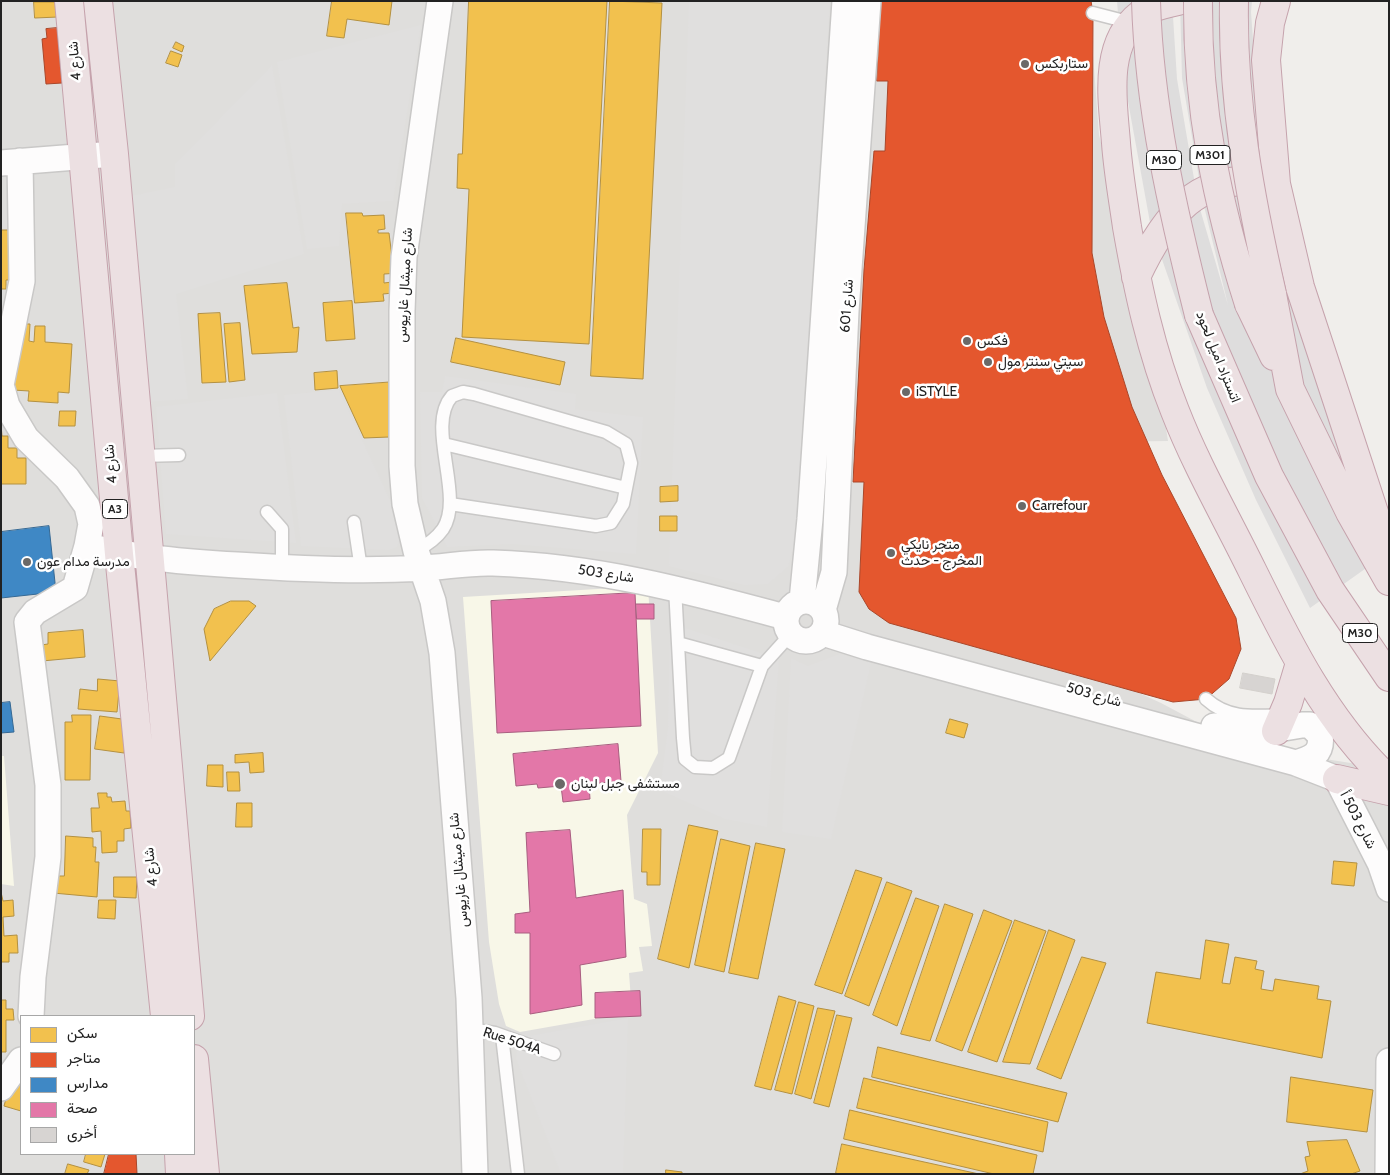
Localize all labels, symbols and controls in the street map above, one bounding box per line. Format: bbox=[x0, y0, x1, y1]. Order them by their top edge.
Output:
street label: شارع 4 bbox=[65, 41, 85, 81]
place label: ستاربكس bbox=[1035, 56, 1088, 72]
marker: ستاربكس bbox=[1019, 58, 1031, 70]
road number: M301 bbox=[1190, 146, 1230, 164]
road number: M30 bbox=[1146, 150, 1182, 170]
street label: شارع ميشال غاريوس bbox=[394, 227, 416, 343]
street label: شارع 601 bbox=[837, 279, 857, 333]
street label: اتستراد اميل لحود bbox=[1192, 309, 1244, 405]
place label: فكس bbox=[977, 333, 1008, 349]
marker: فكس bbox=[961, 335, 973, 347]
place label: سيتي سنتر مول bbox=[998, 354, 1083, 370]
marker: سيتي سنتر مول bbox=[982, 356, 994, 368]
place label: iSTYLE bbox=[916, 384, 957, 400]
marker: iSTYLE bbox=[900, 386, 912, 398]
street label: شارع 4 bbox=[101, 444, 121, 484]
place label: Carrefour bbox=[1032, 498, 1087, 514]
road number: A3 bbox=[102, 499, 128, 518]
marker: Carrefour bbox=[1016, 500, 1028, 512]
place label: متجر نايكي المخرج - حدث bbox=[901, 537, 982, 570]
marker: متجر نايكي المخرج - حدث bbox=[885, 547, 897, 559]
place label: مدرسة مدام عون bbox=[37, 554, 130, 570]
marker: مدرسة مدام عون bbox=[21, 556, 33, 568]
street label: شارع 503 bbox=[577, 561, 635, 587]
road number: M30 bbox=[1342, 624, 1378, 642]
street label: شارع 503 bbox=[1065, 679, 1123, 711]
place label: مستشفى جبل لبنان bbox=[571, 776, 680, 792]
marker: مستشفى جبل لبنان bbox=[553, 777, 567, 791]
street label: شارع 503 أ bbox=[1336, 788, 1380, 852]
street label: شارع ميشال غاريوس bbox=[446, 812, 472, 928]
street label: شارع 4 bbox=[141, 847, 161, 887]
legend bbox=[20, 1015, 195, 1155]
text: سكن bbox=[67, 1024, 97, 1042]
street label: Rue 504A bbox=[481, 1024, 543, 1058]
text: متاجر bbox=[67, 1049, 101, 1067]
text: مدارس bbox=[67, 1074, 108, 1092]
text: صحة bbox=[67, 1099, 98, 1117]
text: أخرى bbox=[67, 1124, 97, 1142]

